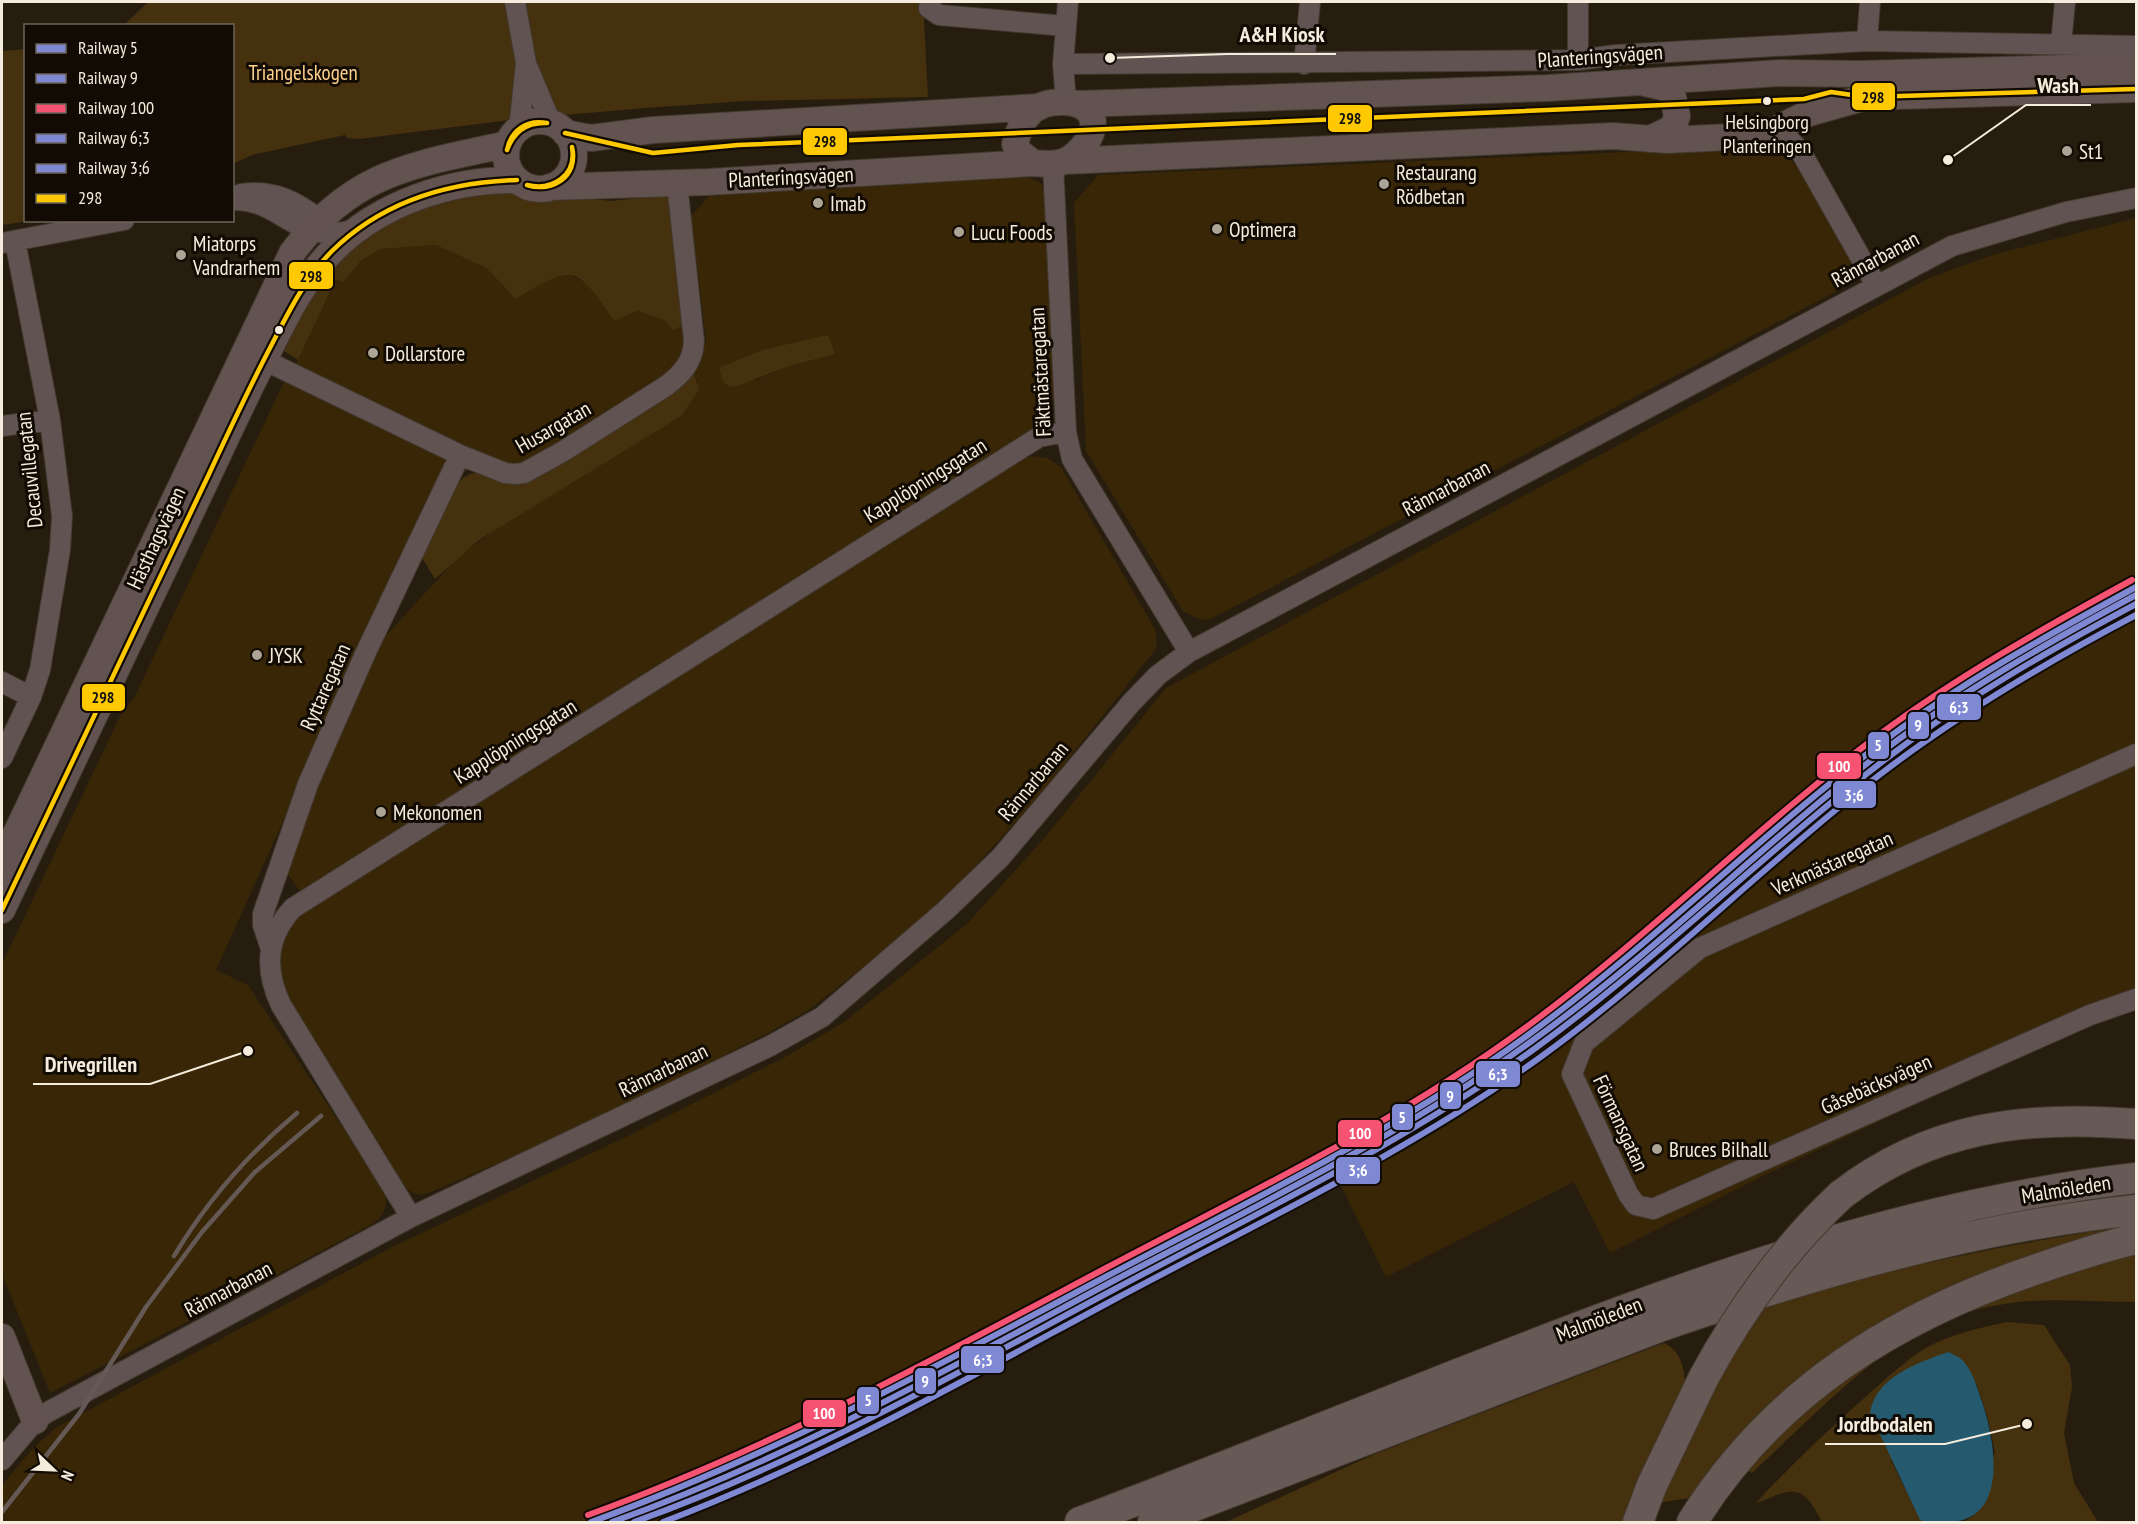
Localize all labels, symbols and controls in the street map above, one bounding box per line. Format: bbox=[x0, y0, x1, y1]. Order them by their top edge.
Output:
callout: A&H Kiosk bbox=[1227, 14, 1336, 54]
text: A&H Kiosk bbox=[1239, 20, 1325, 48]
legend bbox=[24, 24, 234, 222]
text: Railway 5 bbox=[78, 36, 138, 59]
street label: Planteringsvägen bbox=[1536, 38, 1664, 74]
park label: Triangelskogen bbox=[248, 59, 358, 86]
callout: Wash bbox=[2026, 65, 2091, 105]
text: Railway 9 bbox=[78, 66, 138, 89]
text: Wash bbox=[2036, 71, 2079, 99]
line badge: 298 bbox=[1851, 82, 1896, 111]
text: 298 bbox=[1862, 87, 1884, 107]
marker: Helsingborg Planteringen bbox=[1761, 95, 1773, 107]
text: Railway 100 bbox=[78, 96, 154, 119]
line badge: 298 bbox=[1327, 104, 1373, 133]
text: 298 bbox=[1339, 108, 1361, 128]
place label: Helsingborg Planteringen bbox=[1723, 109, 1811, 159]
text: Railway 6;3 bbox=[78, 126, 150, 149]
line badge: 298 bbox=[802, 127, 848, 156]
text: 298 bbox=[814, 131, 836, 151]
place label: St1 bbox=[2079, 138, 2103, 165]
marker: St1 bbox=[2060, 144, 2074, 158]
text: Railway 3;6 bbox=[78, 156, 150, 179]
place label: Restaurang Rödbetan bbox=[1396, 159, 1477, 210]
street label: Planteringsvägen bbox=[728, 160, 854, 194]
marker: Restaurang Rödbetan bbox=[1377, 177, 1391, 191]
text: 298 bbox=[78, 186, 102, 209]
place label: Imab bbox=[830, 190, 866, 217]
marker: Imab bbox=[811, 196, 825, 210]
place label: Optimera bbox=[1229, 216, 1297, 243]
place label: Lucu Foods bbox=[971, 219, 1053, 246]
marker: Optimera bbox=[1210, 222, 1224, 236]
marker: Lucu Foods bbox=[952, 225, 966, 239]
street label: Rännarbanan bbox=[1827, 225, 1923, 293]
place label: Miatorps Vandrarhem bbox=[192, 230, 280, 281]
marker: Miatorps Vandrarhem bbox=[174, 248, 188, 262]
line badge: 298 bbox=[288, 261, 334, 290]
text: 298 bbox=[300, 266, 322, 286]
street label: Fäktmästaregatan bbox=[1023, 307, 1057, 437]
unlabelled marker bbox=[273, 324, 285, 336]
place label: Dollarstore bbox=[385, 340, 465, 367]
marker: Dollarstore bbox=[366, 346, 380, 360]
street label: Husargatan bbox=[511, 395, 595, 459]
street label: Decauvillegatan bbox=[9, 411, 49, 529]
street label: Kapplöpningsgatan bbox=[859, 432, 991, 528]
street label: Rännarbanan bbox=[1398, 454, 1494, 522]
street label: Hästhagsvägen bbox=[121, 483, 191, 593]
street label: Ryttaregatan bbox=[294, 639, 356, 735]
place label: JYSK bbox=[268, 642, 303, 669]
marker: JYSK bbox=[250, 648, 264, 662]
line badge: 298 bbox=[81, 683, 126, 712]
text: 298 bbox=[92, 687, 114, 707]
street label: Kapplöpningsgatan bbox=[449, 693, 581, 789]
line badge: 6;3 bbox=[1936, 693, 1982, 721]
text: 6;3 bbox=[1949, 697, 1969, 717]
line badge: 9 bbox=[1907, 711, 1930, 740]
text: 9 bbox=[1914, 715, 1922, 735]
line badge: 5 bbox=[1867, 731, 1890, 760]
text: 5 bbox=[1874, 735, 1882, 755]
street label: Rännarbanan bbox=[992, 736, 1074, 826]
line badge: 100 bbox=[1816, 752, 1862, 780]
text: 100 bbox=[1828, 756, 1851, 776]
line badge: 3;6 bbox=[1832, 780, 1877, 809]
text: 3;6 bbox=[1844, 785, 1864, 805]
place label: Mekonomen bbox=[393, 799, 482, 826]
marker: Mekonomen bbox=[374, 805, 388, 819]
street label: Verkmästaregatan bbox=[1766, 824, 1897, 902]
street label: Rännarbanan bbox=[614, 1037, 712, 1103]
callout: Drivegrillen bbox=[33, 1044, 150, 1084]
street label: Gåsebäcksvägen bbox=[1816, 1048, 1936, 1120]
text: Drivegrillen bbox=[45, 1050, 137, 1078]
line badge: 6;3 bbox=[1475, 1060, 1521, 1088]
text: 6;3 bbox=[1488, 1064, 1508, 1084]
street label: Förmansgatan bbox=[1587, 1071, 1655, 1175]
line badge: 9 bbox=[1439, 1081, 1462, 1110]
text: 9 bbox=[1446, 1086, 1454, 1106]
line badge: 5 bbox=[1391, 1103, 1414, 1131]
text: 5 bbox=[1398, 1107, 1406, 1127]
line badge: 100 bbox=[1337, 1119, 1383, 1148]
text: 100 bbox=[1349, 1123, 1372, 1143]
place label: Bruces Bilhall bbox=[1669, 1136, 1768, 1163]
marker: Bruces Bilhall bbox=[1650, 1142, 1664, 1156]
line badge: 3;6 bbox=[1335, 1156, 1381, 1185]
text: 3;6 bbox=[1348, 1160, 1368, 1180]
street label: Malmöleden bbox=[2019, 1169, 2113, 1209]
street label: Rännarbanan bbox=[180, 1255, 276, 1323]
street label: Malmöleden bbox=[1552, 1290, 1646, 1348]
line badge: 6;3 bbox=[960, 1345, 1005, 1374]
text: 6;3 bbox=[973, 1350, 993, 1370]
line badge: 9 bbox=[914, 1367, 937, 1395]
text: 9 bbox=[921, 1371, 929, 1391]
line badge: 5 bbox=[856, 1386, 880, 1415]
text: 5 bbox=[864, 1390, 872, 1410]
line badge: 100 bbox=[802, 1399, 847, 1428]
text: 100 bbox=[813, 1403, 836, 1423]
callout: Jordbodalen bbox=[1825, 1404, 1945, 1444]
text: Jordbodalen bbox=[1836, 1410, 1933, 1438]
north arrow bbox=[24, 1440, 84, 1500]
text: N bbox=[57, 1468, 79, 1484]

